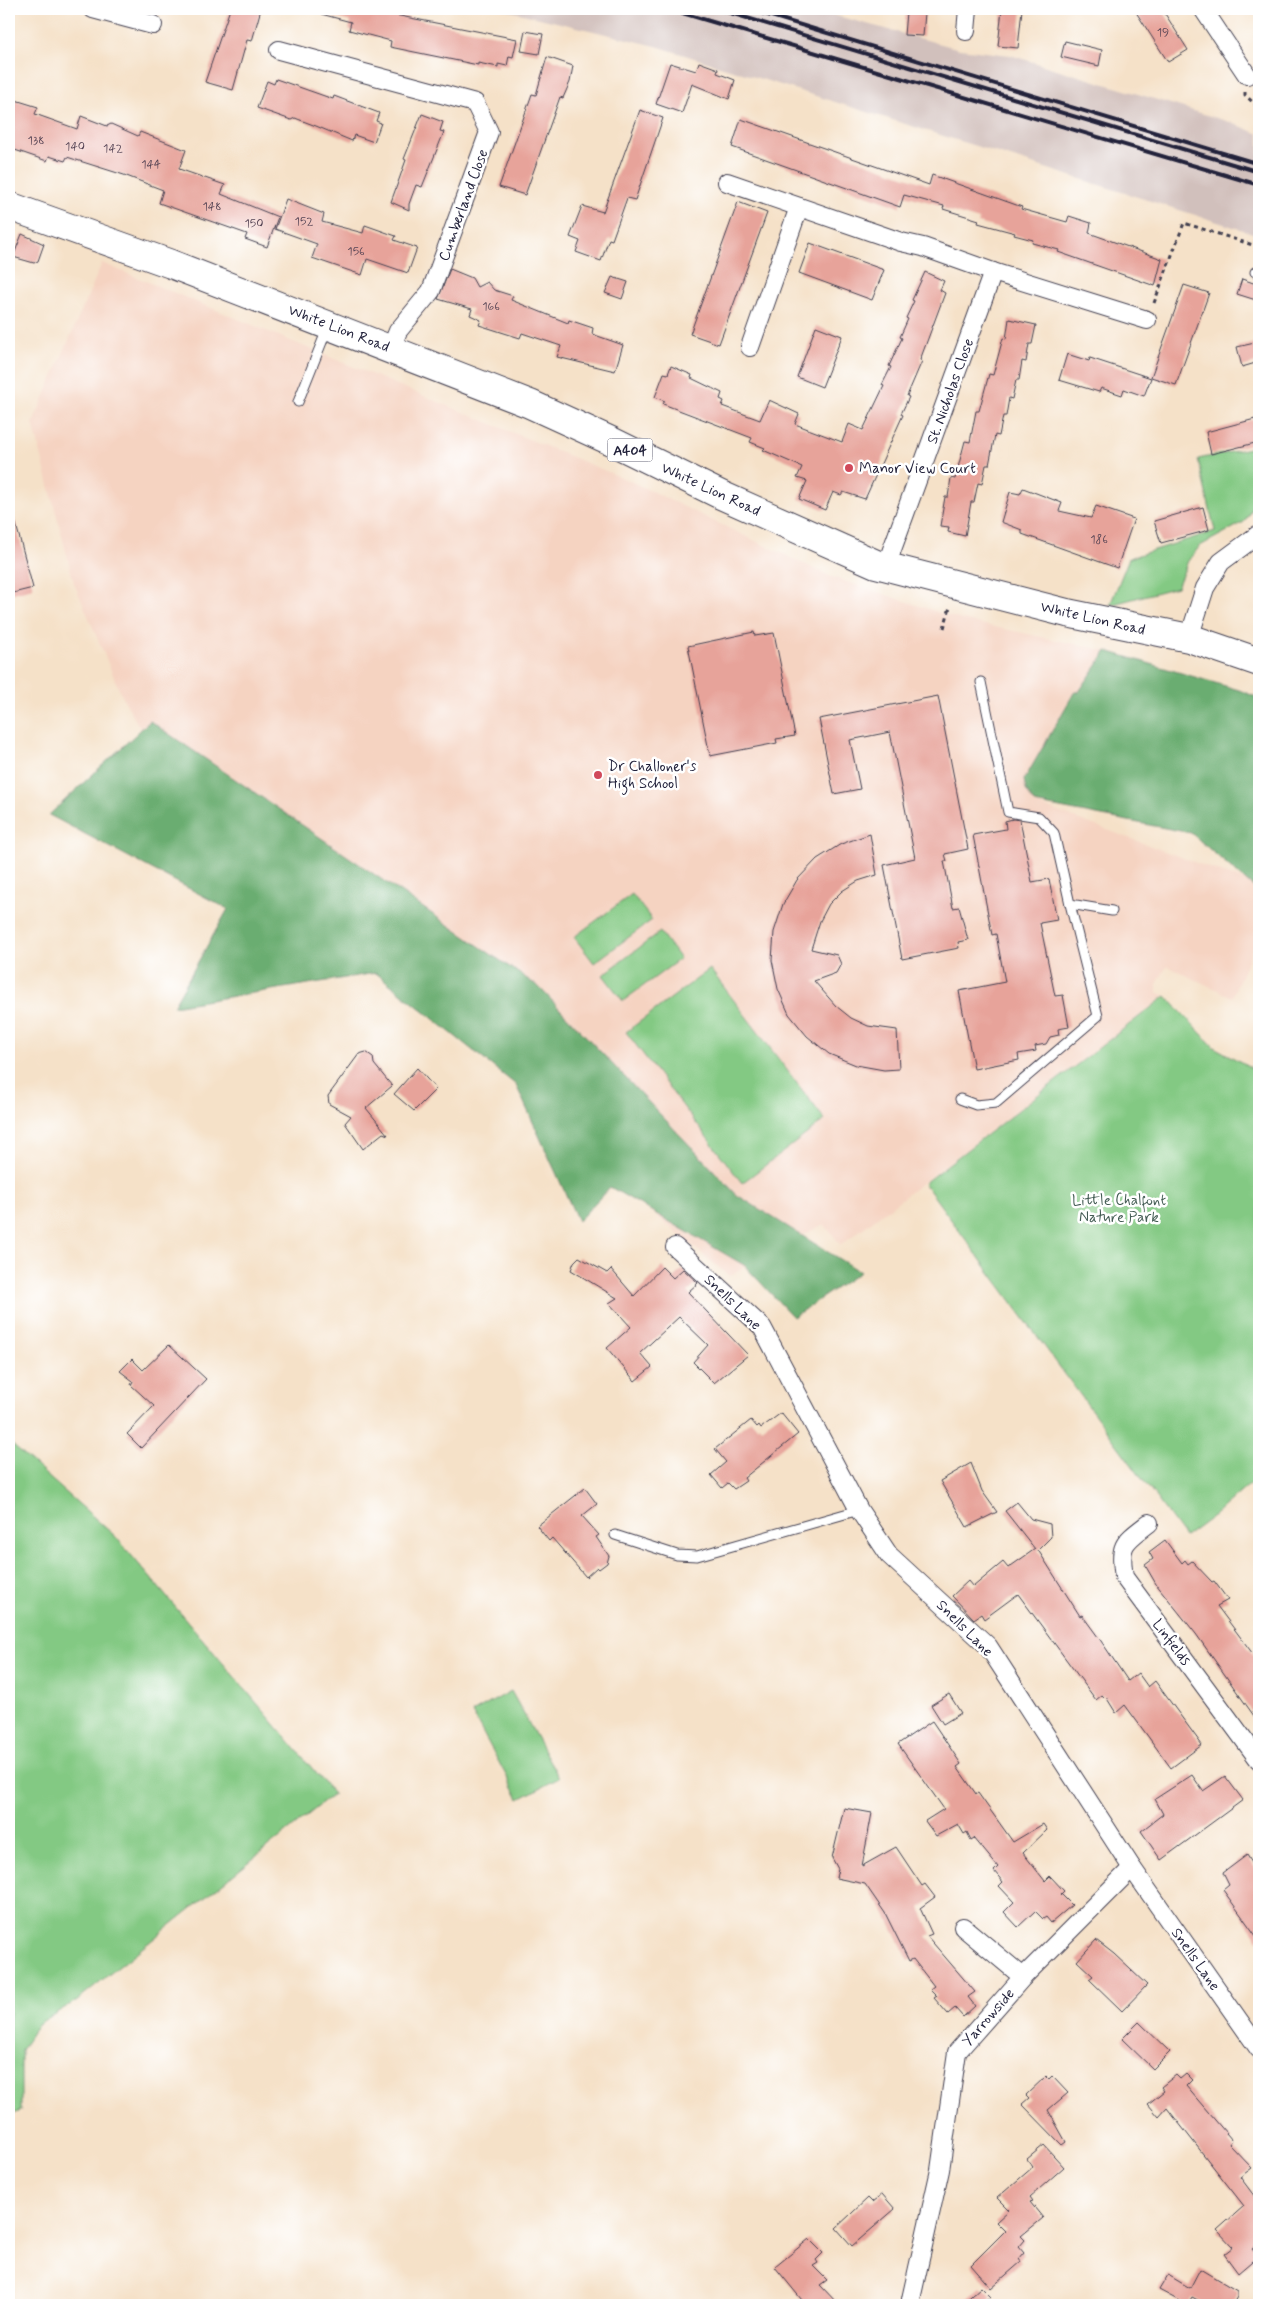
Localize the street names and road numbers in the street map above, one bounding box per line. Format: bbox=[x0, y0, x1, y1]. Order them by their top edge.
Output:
street label: Cumberland Close bbox=[434, 146, 494, 264]
street label: White Lion Road bbox=[285, 300, 392, 357]
street label: St. Nicholas Close bbox=[923, 336, 979, 447]
road number: A404 bbox=[608, 438, 652, 462]
street label: White Lion Road bbox=[658, 458, 763, 522]
street label: White Lion Road bbox=[1038, 597, 1147, 641]
street label: Snells Lane bbox=[699, 1270, 766, 1335]
street label: Snells Lane bbox=[932, 1596, 997, 1662]
street label: Linfields bbox=[1147, 1615, 1195, 1670]
street label: Snells Lane bbox=[1166, 1924, 1224, 1995]
street label: Yarrowside bbox=[958, 1984, 1020, 2051]

